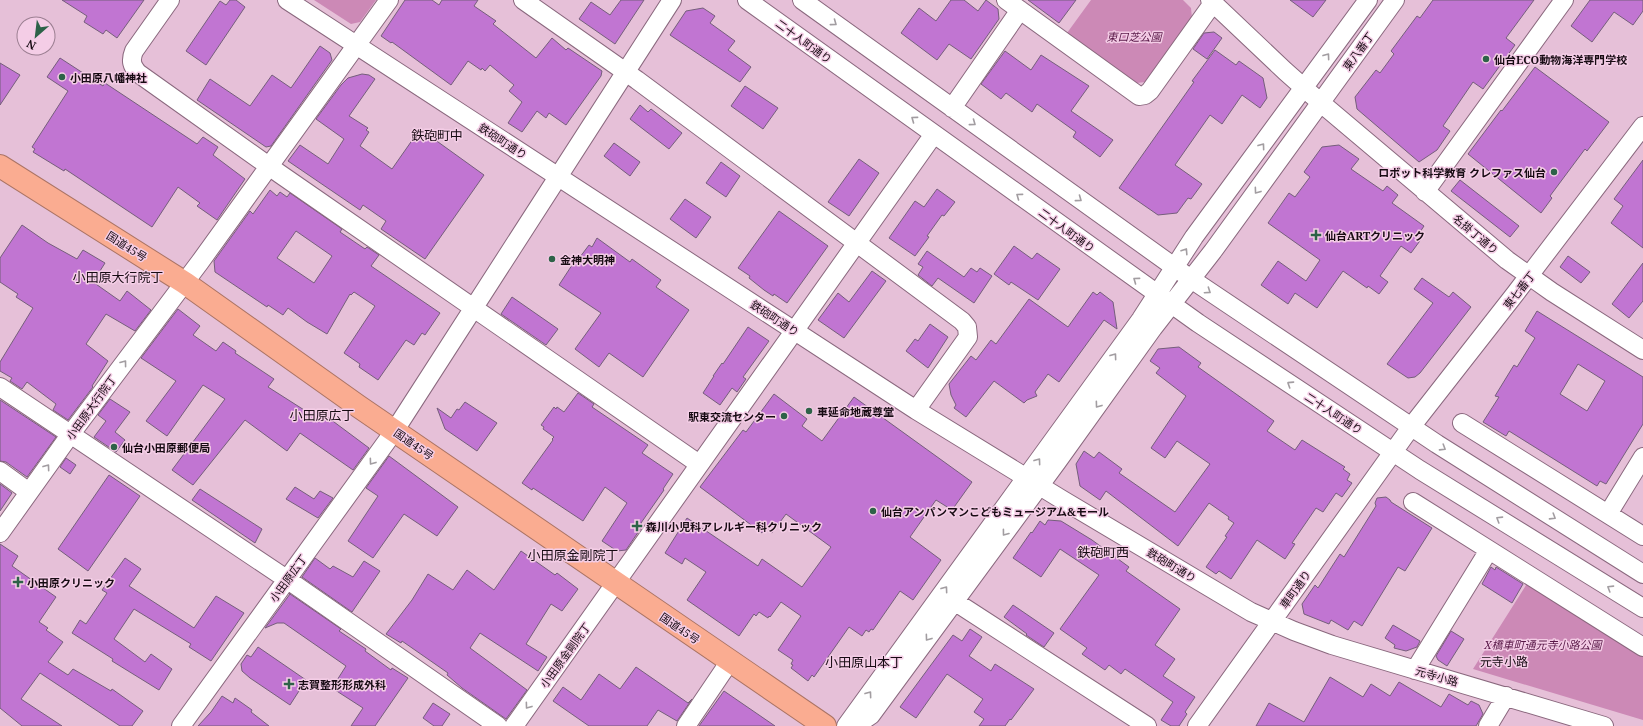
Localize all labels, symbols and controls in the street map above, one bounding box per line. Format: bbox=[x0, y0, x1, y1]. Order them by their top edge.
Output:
north arrow bbox=[16, 16, 56, 56]
street label: 二十人町通り bbox=[773, 16, 835, 66]
one-way arrow bbox=[829, 18, 836, 25]
park label: 東口芝公園 bbox=[1107, 29, 1163, 44]
street label: 東八番丁 bbox=[1339, 29, 1377, 73]
text: N bbox=[23, 36, 38, 54]
place label: 仙台ECO動物海洋専門学校 bbox=[1494, 52, 1627, 67]
one-way arrow bbox=[1322, 54, 1329, 61]
marker: 仙台ECO動物海洋専門学校 bbox=[1481, 54, 1491, 64]
place label: 小田原八幡神社 bbox=[70, 70, 147, 85]
marker: 小田原八幡神社 bbox=[57, 72, 67, 82]
one-way arrow bbox=[911, 116, 918, 124]
one-way arrow bbox=[969, 118, 976, 125]
street label: 鉄砲町通り bbox=[476, 120, 530, 162]
district label: 鉄砲町中 bbox=[411, 126, 463, 144]
one-way arrow bbox=[1257, 144, 1264, 151]
place label: ロボット科学教育 クレファス仙台 bbox=[1378, 165, 1546, 180]
marker: ロボット科学教育 クレファス仙台 bbox=[1549, 167, 1559, 177]
one-way arrow bbox=[1255, 187, 1262, 194]
one-way arrow bbox=[1017, 193, 1024, 200]
one-way arrow bbox=[1074, 195, 1081, 202]
street label: 二十人町通り bbox=[1036, 205, 1098, 255]
street label: 名掛丁通り bbox=[1450, 211, 1502, 257]
street label: 国道45号 bbox=[104, 228, 150, 264]
place label: 仙台ARTクリニック bbox=[1325, 228, 1425, 243]
marker: 仙台ARTクリニック bbox=[1310, 229, 1322, 241]
one-way arrow bbox=[1180, 249, 1187, 256]
place label: 金神大明神 bbox=[560, 252, 615, 267]
marker: 金神大明神 bbox=[547, 254, 557, 264]
district label: 小田原大行院丁 bbox=[72, 268, 164, 286]
street label: 東七番丁 bbox=[1500, 268, 1538, 312]
one-way arrow bbox=[1133, 277, 1140, 285]
one-way arrow bbox=[1203, 286, 1210, 293]
street label: 鉄砲町通り bbox=[748, 297, 802, 339]
one-way arrow bbox=[1109, 353, 1117, 360]
one-way arrow bbox=[119, 360, 126, 367]
street label: 小田原大行院丁 bbox=[62, 371, 120, 443]
one-way arrow bbox=[1287, 381, 1294, 389]
street label: 二十人町通り bbox=[1302, 389, 1366, 437]
one-way arrow bbox=[1095, 401, 1103, 408]
place label: 車延命地蔵尊堂 bbox=[817, 404, 894, 419]
district label: 小田原広丁 bbox=[289, 406, 355, 424]
marker: 車延命地蔵尊堂 bbox=[804, 406, 814, 416]
place label: 駅東交流センター bbox=[688, 409, 776, 424]
marker: 駅東交流センター bbox=[779, 411, 789, 421]
street label: 国道45号 bbox=[391, 425, 437, 463]
place label: 仙台小田原郵便局 bbox=[122, 440, 210, 455]
marker: 仙台小田原郵便局 bbox=[109, 442, 119, 452]
one-way arrow bbox=[1439, 443, 1446, 450]
one-way arrow bbox=[369, 458, 377, 465]
one-way arrow bbox=[1033, 459, 1040, 466]
one-way arrow bbox=[42, 465, 49, 472]
place label: 仙台アンパンマンこどもミュージアム&モール bbox=[881, 504, 1109, 519]
marker: 仙台アンパンマンこどもミュージアム&モール bbox=[868, 506, 878, 516]
one-way arrow bbox=[1549, 513, 1556, 520]
one-way arrow bbox=[1497, 517, 1504, 524]
place label: 森川小児科アレルギー科クリニック bbox=[646, 519, 822, 534]
marker: 森川小児科アレルギー科クリニック bbox=[631, 520, 643, 532]
one-way arrow bbox=[1003, 528, 1010, 535]
district label: 鉄砲町西 bbox=[1077, 543, 1129, 561]
street label: 鉄砲町通り bbox=[1145, 544, 1199, 586]
district label: 小田原金剛院丁 bbox=[527, 546, 619, 564]
street label: 小田原広丁 bbox=[266, 551, 310, 605]
street label: 車町通り bbox=[1276, 567, 1314, 611]
place label: 小田原クリニック bbox=[27, 575, 115, 590]
marker: 小田原クリニック bbox=[12, 576, 24, 588]
one-way arrow bbox=[1607, 585, 1614, 592]
one-way arrow bbox=[940, 586, 948, 593]
street label: 国道45号 bbox=[657, 609, 703, 647]
street label: 小田原金剛院丁 bbox=[536, 619, 594, 691]
one-way arrow bbox=[926, 633, 933, 640]
park label: X橋車町通元寺小路公園 bbox=[1483, 637, 1604, 652]
district label: 小田原山本丁 bbox=[825, 653, 903, 671]
district label: 元寺小路 bbox=[1480, 653, 1528, 670]
street label: 元寺小路 bbox=[1414, 663, 1460, 689]
place label: 志賀整形形成外科 bbox=[298, 677, 386, 692]
marker: 志賀整形形成外科 bbox=[283, 678, 295, 690]
one-way arrow bbox=[864, 692, 871, 699]
one-way arrow bbox=[525, 702, 533, 709]

